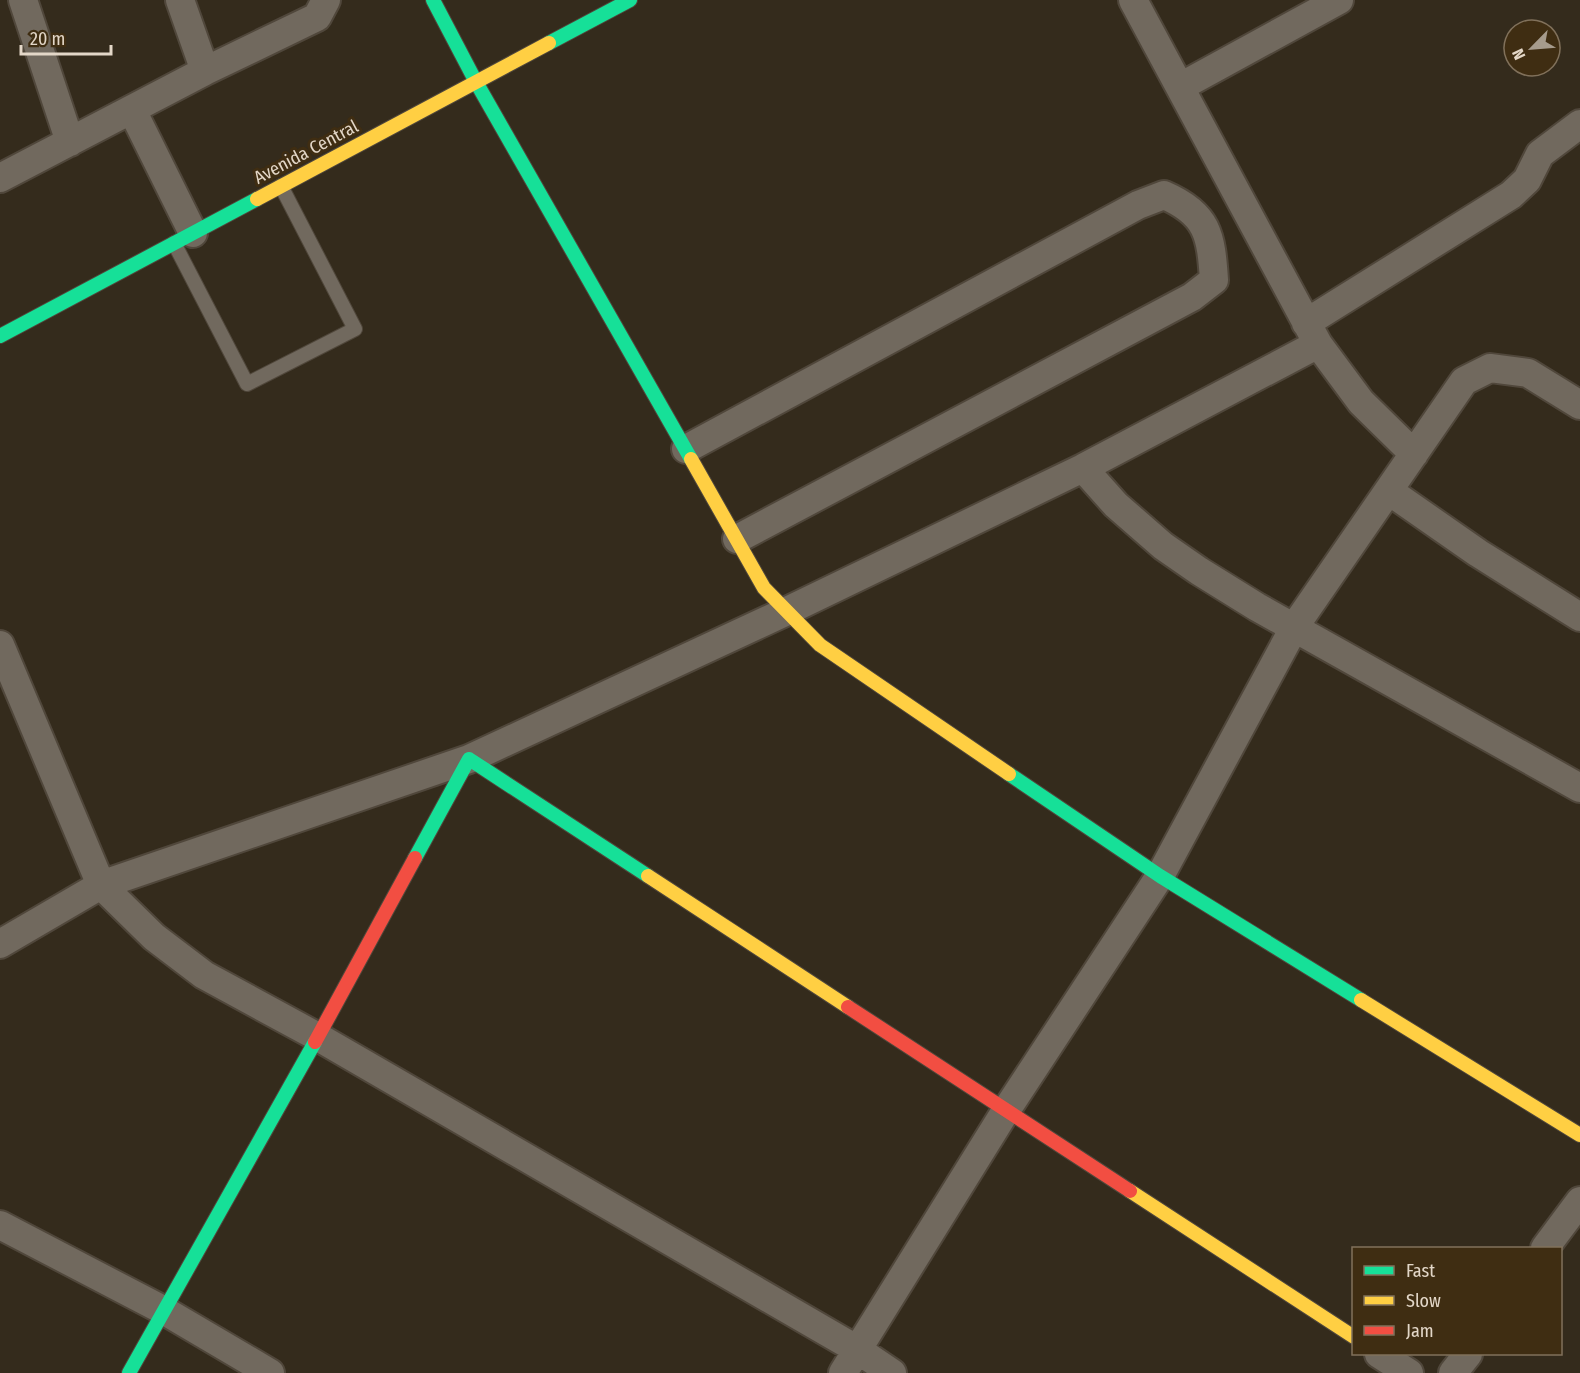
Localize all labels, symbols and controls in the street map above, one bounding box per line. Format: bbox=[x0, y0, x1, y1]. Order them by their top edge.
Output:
scale bar bbox=[21, 18, 111, 56]
north arrow bbox=[1502, 18, 1562, 78]
text: 20 m bbox=[30, 28, 65, 50]
text: N bbox=[1508, 46, 1529, 62]
street label: Avenida Central bbox=[250, 115, 362, 189]
legend bbox=[1352, 1247, 1562, 1355]
text: Fast bbox=[1406, 1260, 1435, 1282]
text: Slow bbox=[1406, 1290, 1441, 1312]
text: Jam bbox=[1406, 1320, 1434, 1342]

